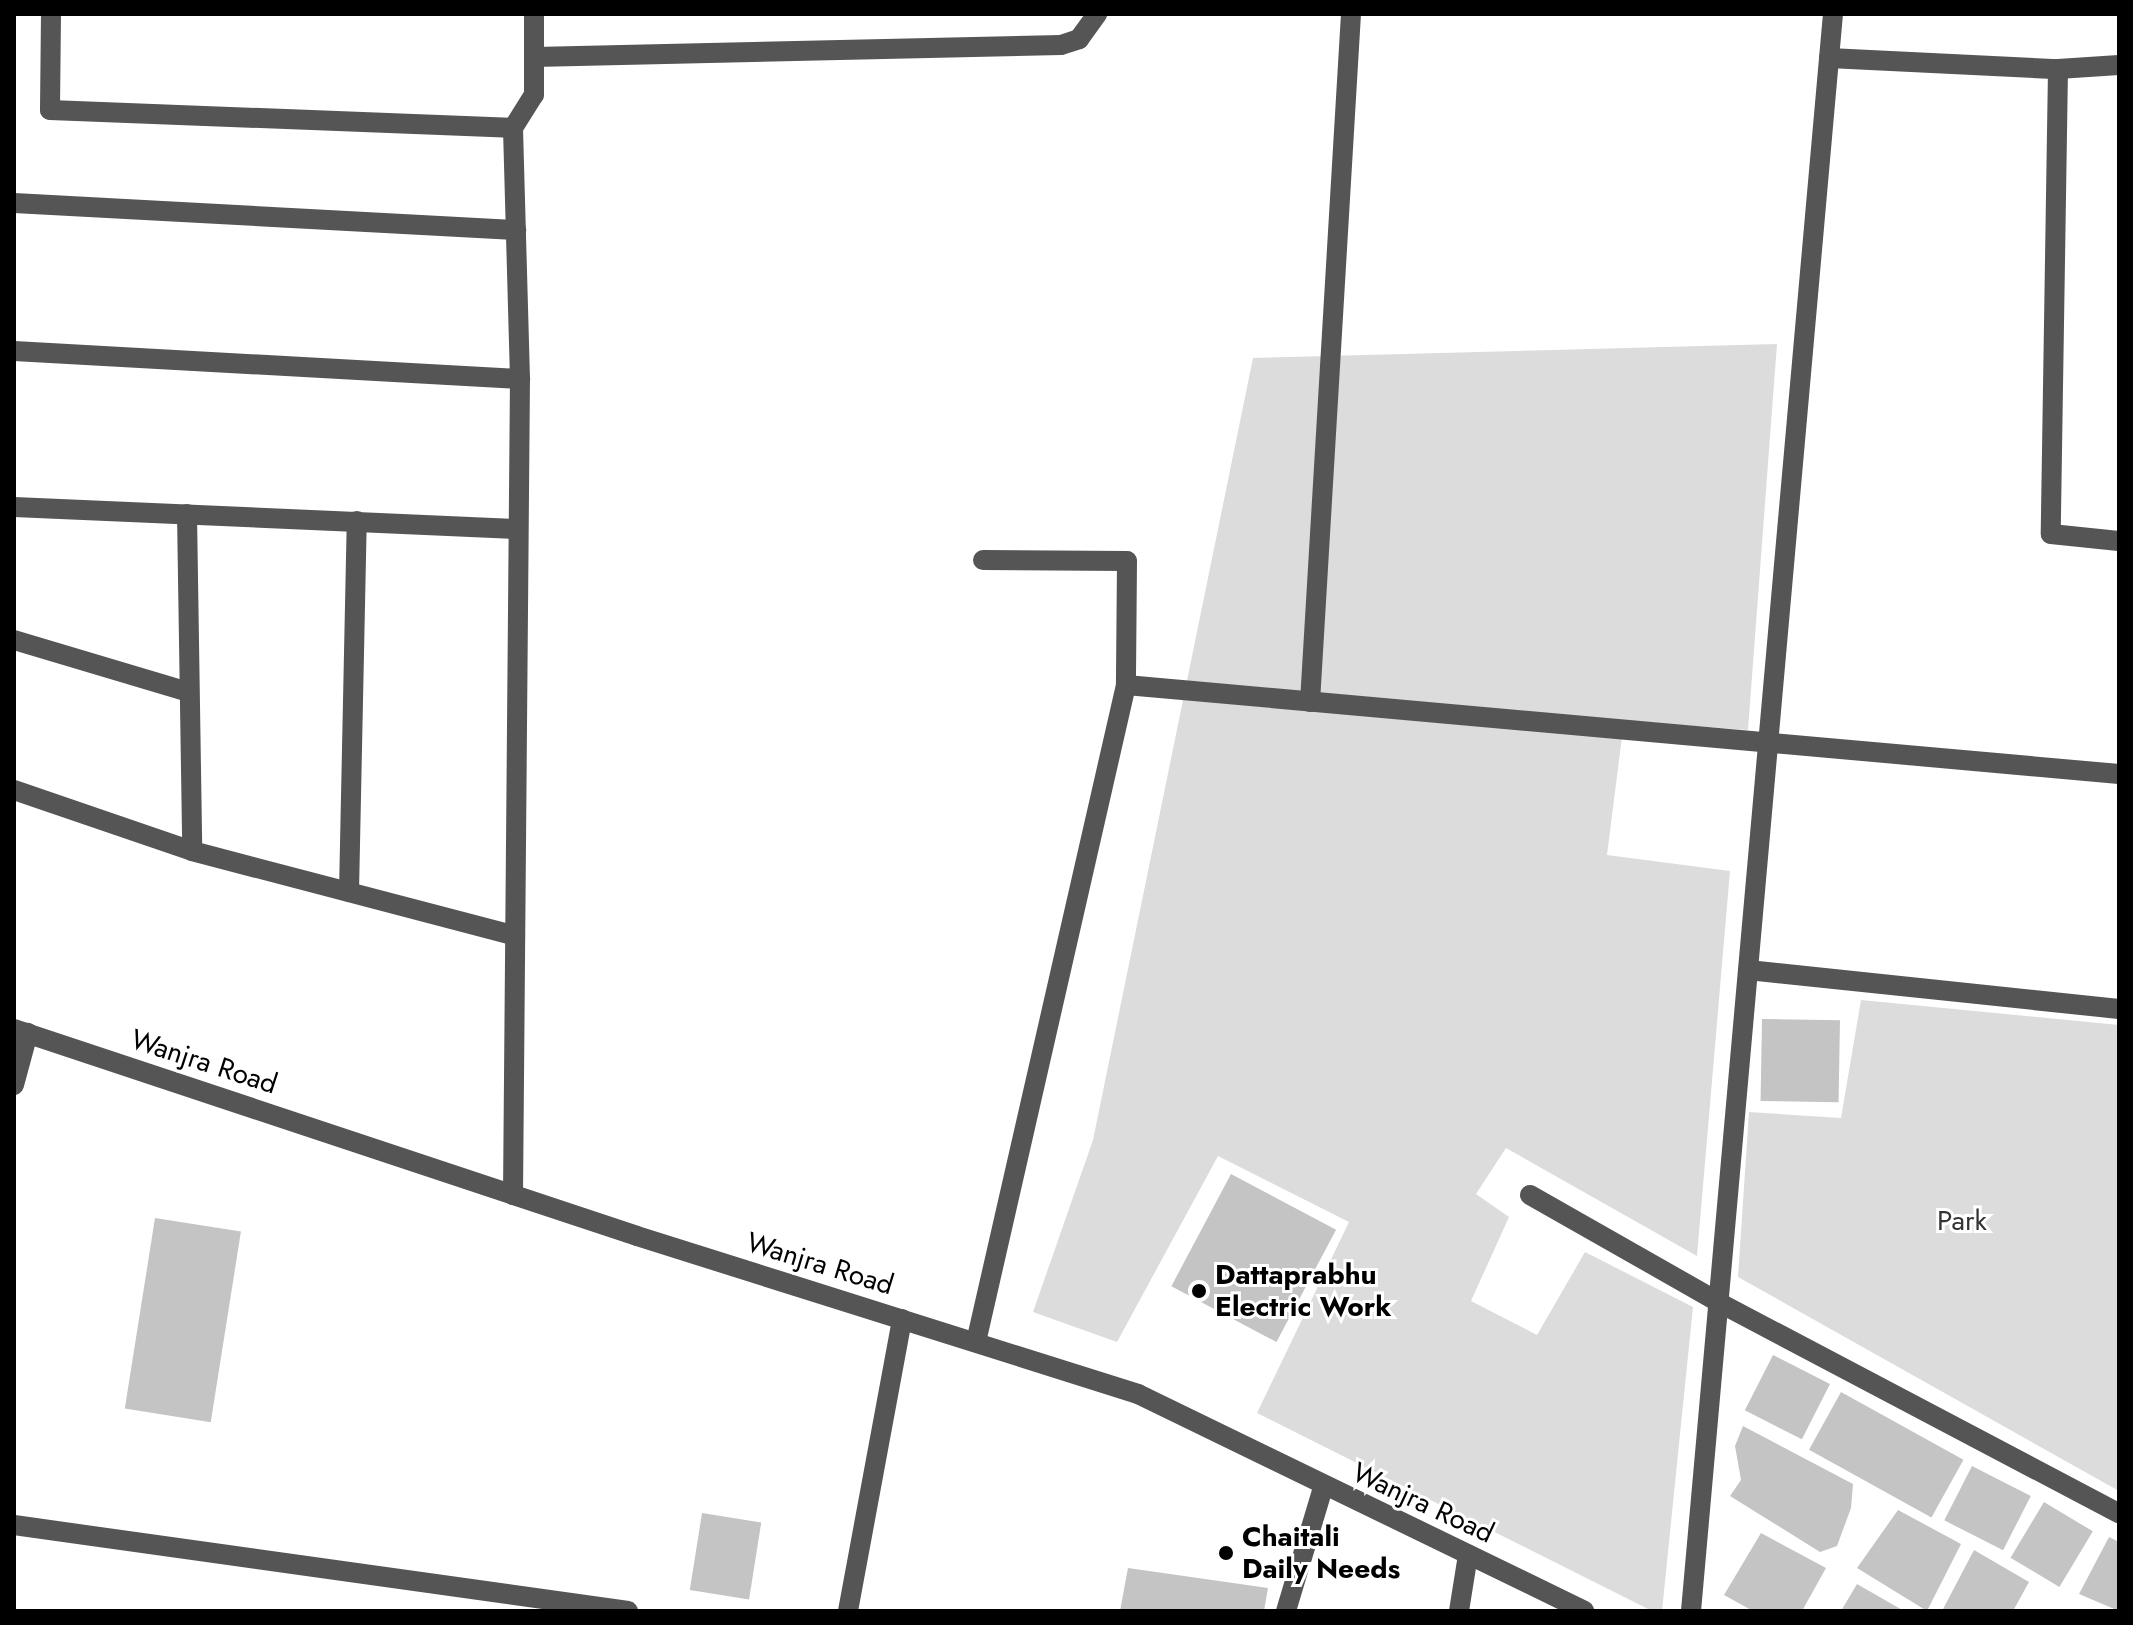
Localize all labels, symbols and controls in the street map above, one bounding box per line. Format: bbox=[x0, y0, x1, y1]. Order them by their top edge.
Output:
street label: Wanjra Road bbox=[127, 1023, 281, 1101]
park label: Park bbox=[1937, 1204, 1987, 1238]
street label: Wanjra Road bbox=[742, 1226, 898, 1302]
place label: Dattaprabhu Electric Work bbox=[1215, 1258, 1391, 1324]
marker: Dattaprabhu Electric Work bbox=[1190, 1282, 1208, 1300]
street label: Wanjra Road bbox=[1347, 1456, 1499, 1550]
place label: Chaitali Daily Needs bbox=[1242, 1520, 1400, 1586]
marker: Chaitali Daily Needs bbox=[1217, 1544, 1235, 1562]

